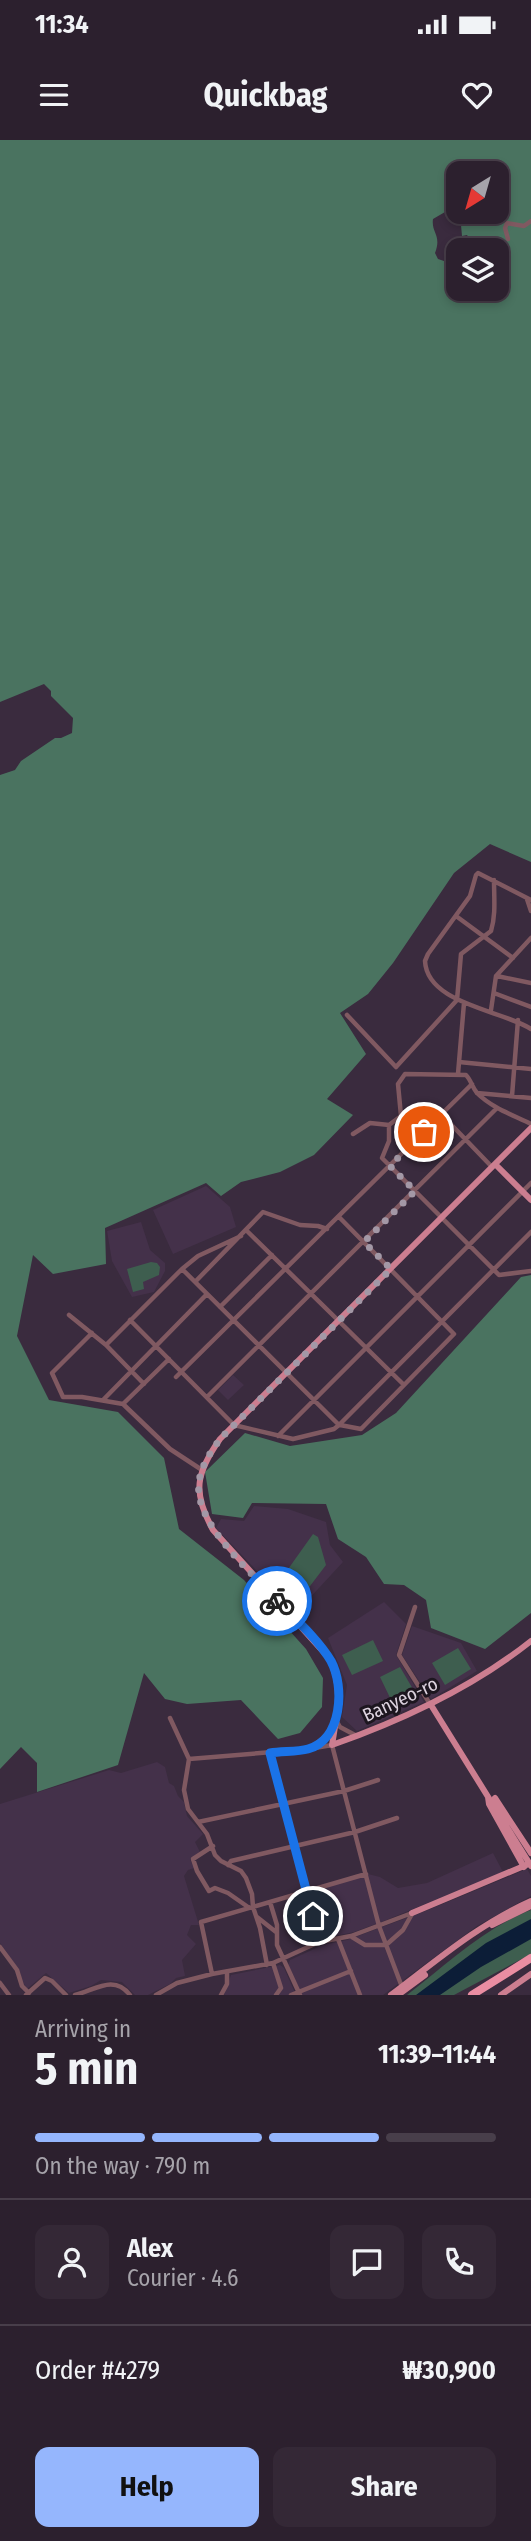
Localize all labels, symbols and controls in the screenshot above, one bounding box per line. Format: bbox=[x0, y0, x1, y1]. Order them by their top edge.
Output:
text: 11:34 bbox=[35, 9, 89, 40]
icon: menu bbox=[35, 76, 73, 114]
text: Quickbag bbox=[204, 76, 327, 114]
icon: heart bbox=[458, 76, 496, 114]
north arrow bbox=[446, 161, 509, 224]
map controls bbox=[446, 161, 509, 301]
button: layers bbox=[446, 238, 509, 301]
pin bbox=[394, 1102, 454, 1162]
icon: bag bbox=[405, 1113, 443, 1151]
courier bbox=[242, 1566, 312, 1636]
icon: bike bbox=[258, 1582, 296, 1620]
street label: Banyeo-ro bbox=[359, 1672, 442, 1727]
pin bbox=[283, 1886, 343, 1946]
icon: home bbox=[294, 1897, 332, 1935]
text: Arriving in bbox=[35, 2015, 131, 2043]
text: 11:39–11:44 bbox=[378, 2039, 496, 2070]
text: 5 min bbox=[35, 2041, 138, 2096]
text: On the way · 790 m bbox=[35, 2152, 210, 2180]
button: person bbox=[35, 2225, 109, 2299]
button: chat bbox=[330, 2225, 404, 2299]
button: phone bbox=[422, 2225, 496, 2299]
text: Alex bbox=[127, 2233, 173, 2264]
text: Courier · 4.6 bbox=[127, 2264, 238, 2292]
text: Order #4279 bbox=[35, 2355, 160, 2386]
text: ₩30,900 bbox=[402, 2355, 496, 2386]
button: Help bbox=[35, 2447, 259, 2527]
button: Share bbox=[273, 2447, 496, 2527]

